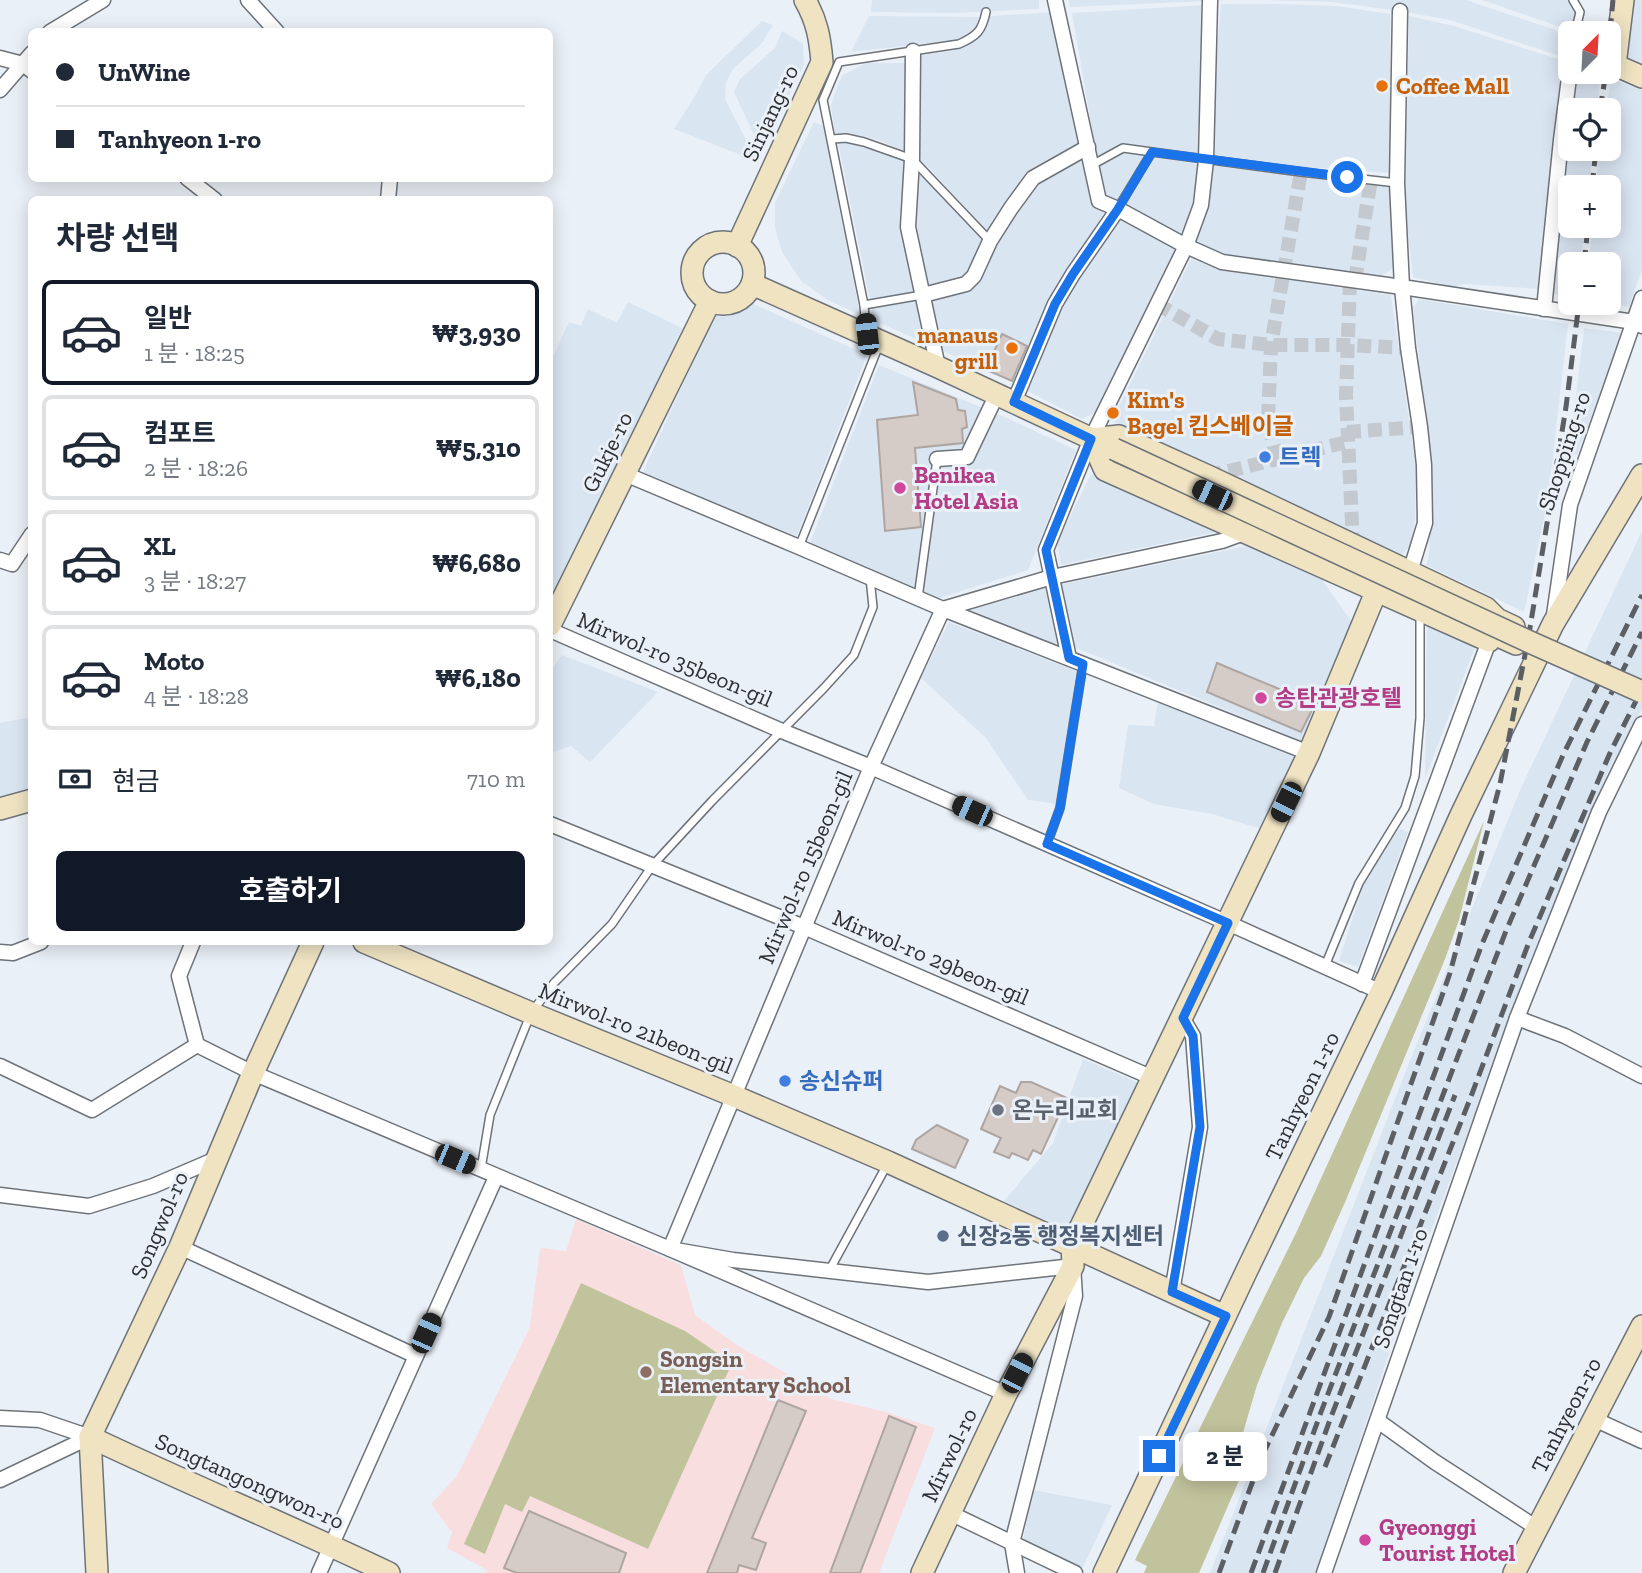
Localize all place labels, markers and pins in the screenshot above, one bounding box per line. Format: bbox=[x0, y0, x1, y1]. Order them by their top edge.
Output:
place label: Coffee Mall bbox=[1396, 72, 1510, 100]
marker: Coffee Mall bbox=[1374, 78, 1390, 94]
place label: manaus grill bbox=[917, 321, 998, 375]
marker: manaus grill bbox=[1004, 340, 1020, 356]
place label: Kim's Bagel 킴스베이글 bbox=[1127, 386, 1294, 440]
marker: Kim's Bagel 킴스베이글 bbox=[1105, 405, 1121, 421]
place label: 트렉 bbox=[1279, 443, 1321, 471]
marker: 트렉 bbox=[1257, 449, 1273, 465]
place label: Benikea Hotel Asia bbox=[914, 461, 1019, 515]
marker: Benikea Hotel Asia bbox=[892, 480, 908, 496]
place label: 송탄관광호텔 bbox=[1275, 684, 1402, 712]
marker: 송탄관광호텔 bbox=[1253, 690, 1269, 706]
place label: 송신슈퍼 bbox=[799, 1067, 884, 1095]
marker: 송신슈퍼 bbox=[777, 1073, 793, 1089]
place label: 온누리교회 bbox=[1012, 1096, 1118, 1124]
marker: 온누리교회 bbox=[990, 1102, 1006, 1118]
place label: 신장2동 행정복지센터 bbox=[957, 1222, 1164, 1250]
marker: 신장2동 행정복지센터 bbox=[935, 1228, 951, 1244]
place label: Songsin Elementary School bbox=[660, 1345, 851, 1399]
marker: Songsin Elementary School bbox=[638, 1364, 654, 1380]
place label: Gyeonggi Tourist Hotel bbox=[1379, 1513, 1516, 1567]
marker: Gyeonggi Tourist Hotel bbox=[1357, 1532, 1373, 1548]

